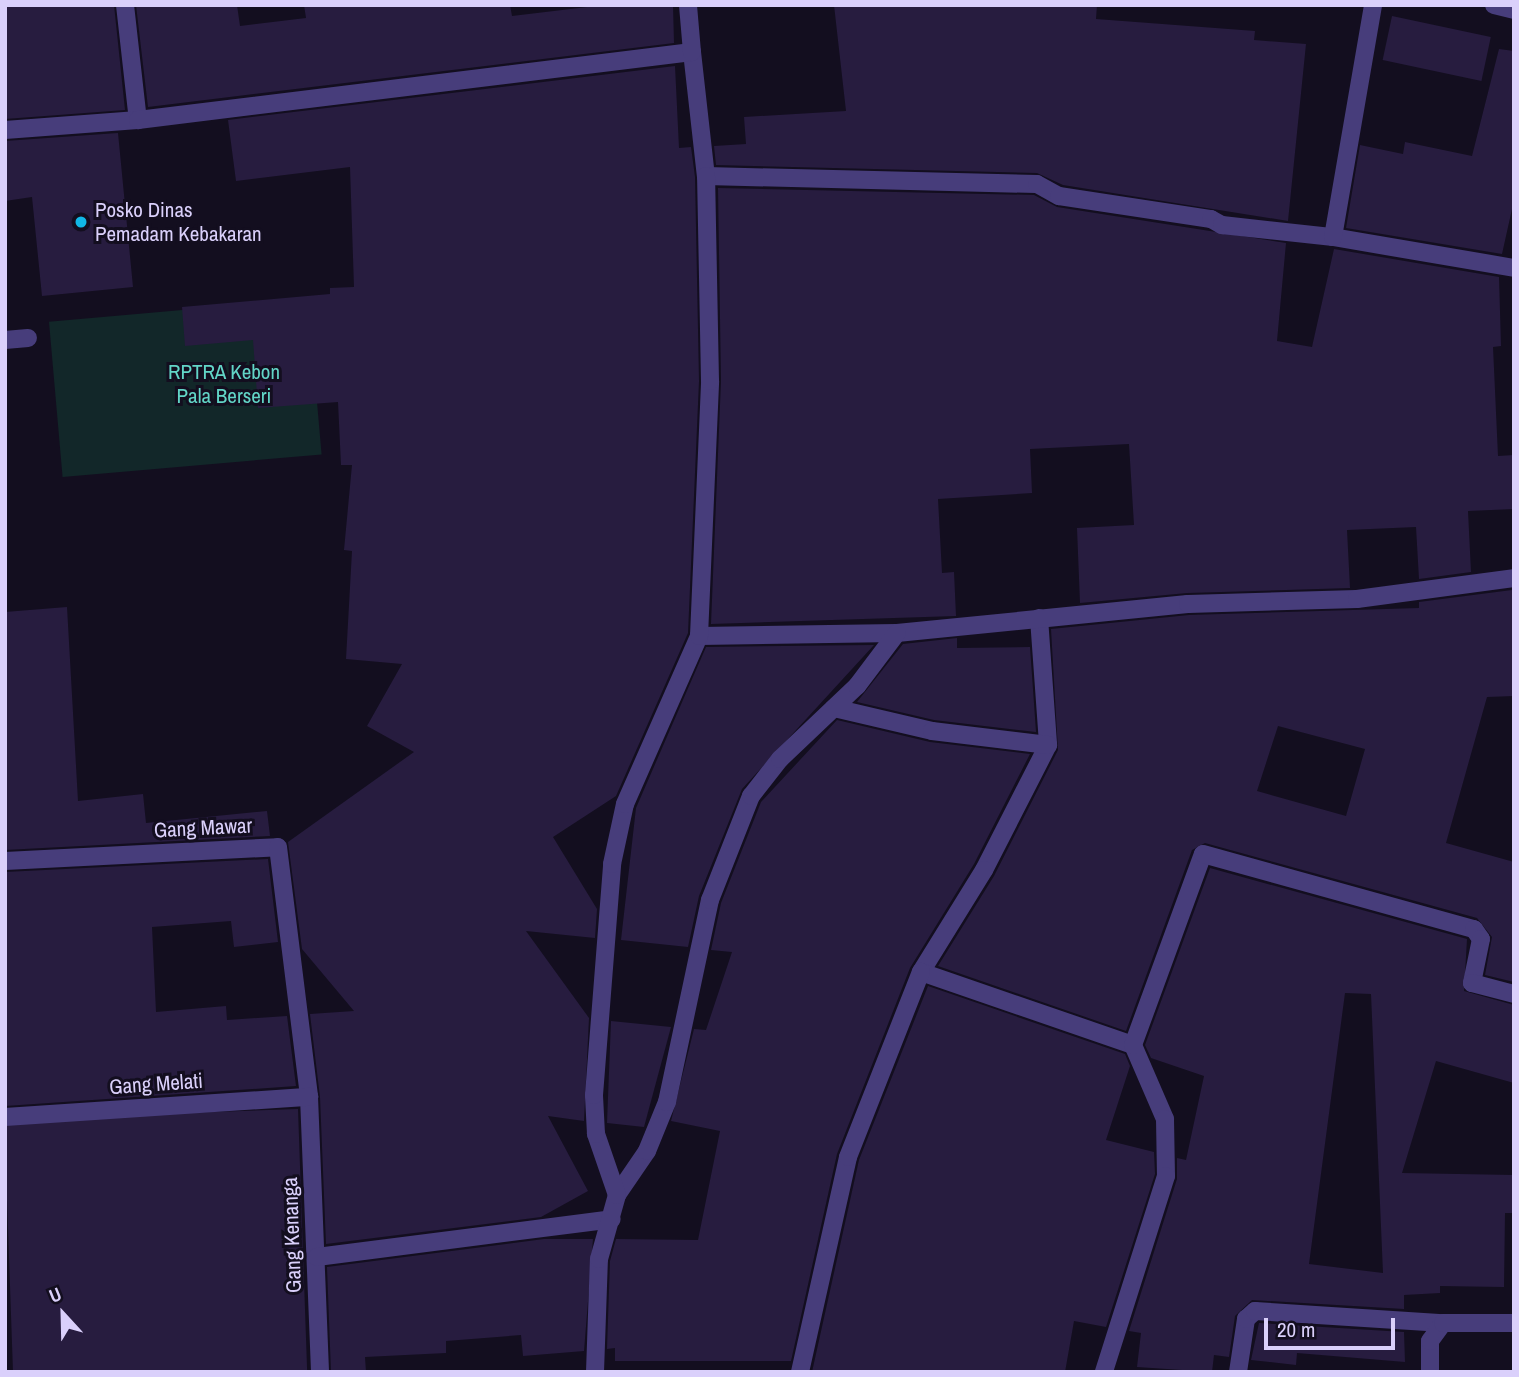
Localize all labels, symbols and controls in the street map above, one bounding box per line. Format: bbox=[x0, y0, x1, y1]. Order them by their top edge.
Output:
place label: Posko Dinas Pemadam Kebakaran bbox=[95, 197, 262, 247]
marker: Posko Dinas Pemadam Kebakaran bbox=[73, 214, 89, 230]
park label: RPTRA Kebon Pala Berseri bbox=[168, 359, 280, 409]
street label: Gang Mawar bbox=[153, 813, 253, 843]
street label: Gang Melati bbox=[108, 1068, 204, 1100]
street label: Gang Kenanga bbox=[277, 1177, 307, 1293]
north arrow bbox=[28, 1279, 98, 1349]
text: U bbox=[45, 1280, 65, 1309]
scale bar bbox=[1267, 1304, 1398, 1348]
text: 20 m bbox=[1277, 1315, 1315, 1344]

